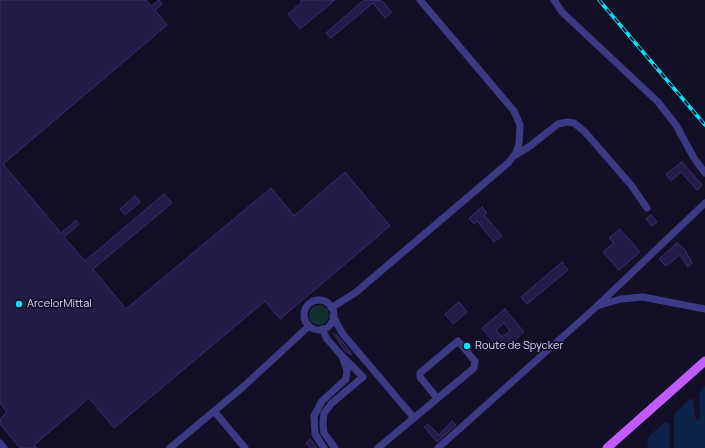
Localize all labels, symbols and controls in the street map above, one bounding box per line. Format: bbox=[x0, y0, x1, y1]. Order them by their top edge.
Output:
place label: ArcelorMittal bbox=[27, 297, 92, 311]
marker: ArcelorMittal bbox=[14, 299, 24, 309]
place label: Route de Spycker bbox=[475, 339, 563, 353]
marker: Route de Spycker bbox=[462, 341, 472, 351]

